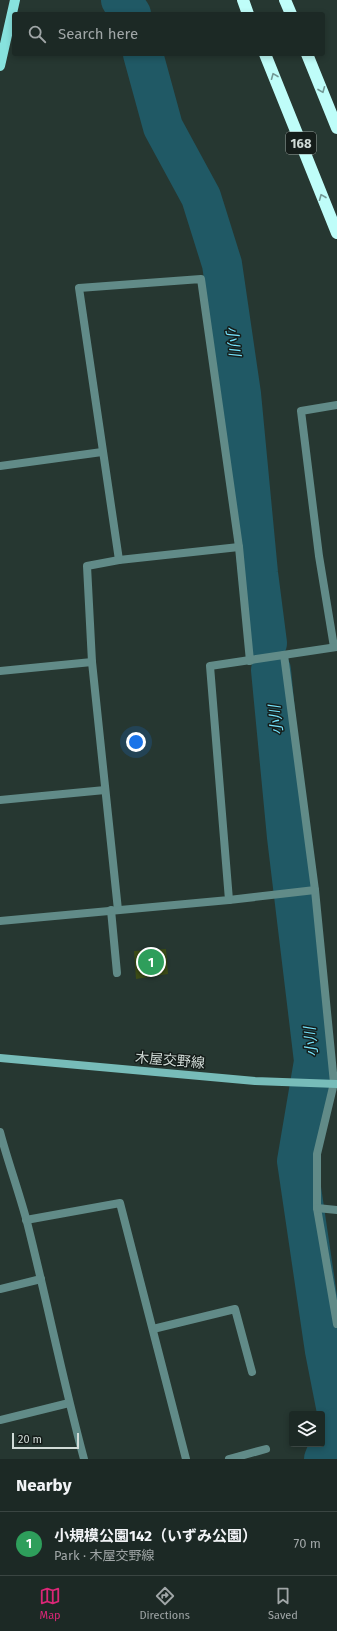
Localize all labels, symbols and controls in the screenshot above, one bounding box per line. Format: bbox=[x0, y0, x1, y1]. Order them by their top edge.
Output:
search box bbox=[12, 12, 325, 56]
icon: search bbox=[26, 23, 48, 45]
text: Search here bbox=[58, 25, 138, 43]
one-way arrow bbox=[270, 73, 278, 80]
one-way arrow bbox=[317, 87, 325, 94]
road number: 168 bbox=[286, 132, 316, 154]
one-way arrow bbox=[319, 193, 327, 200]
water label: 小川 bbox=[222, 325, 244, 359]
water label: 小川 bbox=[265, 702, 287, 736]
your location bbox=[126, 732, 146, 752]
pin: 1 bbox=[138, 947, 164, 977]
water label: 小川 bbox=[301, 1024, 321, 1058]
street label: 木屋交野線 bbox=[134, 1049, 206, 1072]
map controls bbox=[289, 1411, 325, 1447]
button: layers bbox=[289, 1411, 325, 1447]
scale bar bbox=[12, 1431, 79, 1450]
text: 20 m bbox=[18, 1433, 42, 1446]
text: Nearby bbox=[16, 1475, 71, 1496]
text: 小規模公園142（いずみ公園） bbox=[54, 1527, 257, 1545]
text: 1 bbox=[26, 1536, 32, 1551]
text: 70 m bbox=[294, 1536, 321, 1551]
text: Park · 木屋交野線 bbox=[54, 1548, 155, 1563]
tab: Map bbox=[39, 1585, 61, 1622]
tab: Directions bbox=[139, 1585, 190, 1622]
tab: Saved bbox=[268, 1585, 298, 1622]

